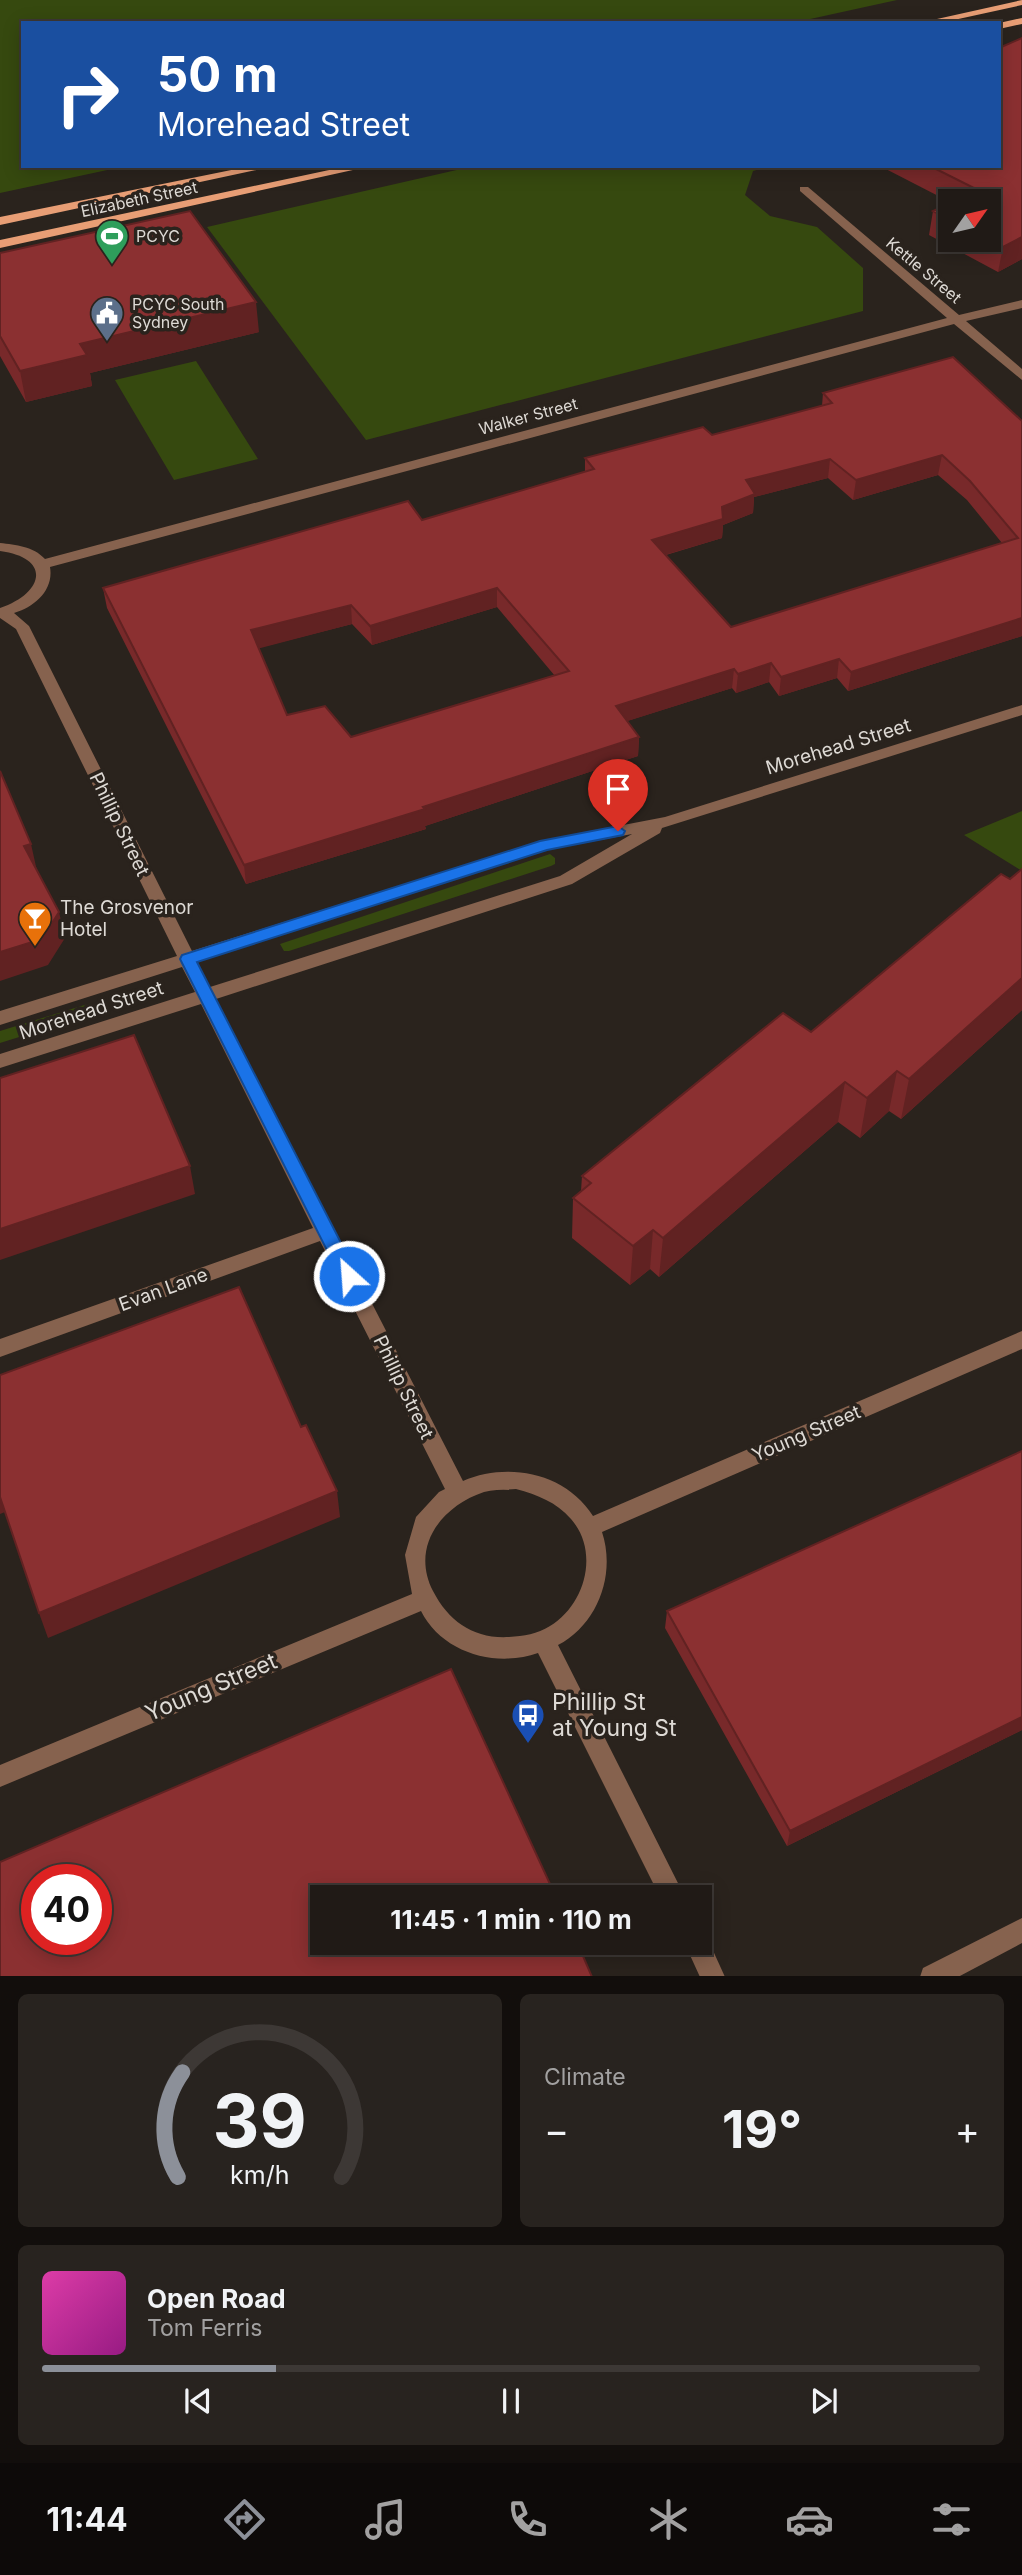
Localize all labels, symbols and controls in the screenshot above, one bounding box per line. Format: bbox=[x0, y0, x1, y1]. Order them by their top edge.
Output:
text: 50 m bbox=[157, 45, 278, 104]
icon: right bbox=[42, 49, 133, 140]
text: Morehead Street bbox=[157, 105, 410, 144]
street label: Elizabeth Street bbox=[79, 177, 199, 221]
north arrow bbox=[938, 189, 1001, 252]
map controls bbox=[938, 189, 1001, 252]
sports icon: PCYC bbox=[93, 217, 131, 266]
place label: PCYC bbox=[136, 226, 180, 246]
street label: Kettle Street bbox=[882, 233, 966, 307]
public building icon: PCYC South Sydney bbox=[88, 294, 126, 343]
place label: PCYC South Sydney bbox=[132, 294, 224, 332]
street label: Walker Street bbox=[477, 393, 579, 439]
street label: Morehead Street bbox=[763, 714, 913, 779]
pin bbox=[588, 759, 648, 831]
street label: Phillip Street bbox=[85, 769, 155, 880]
icon: arrive bbox=[599, 770, 637, 808]
place label: The Grosvenor Hotel bbox=[60, 896, 194, 941]
bar icon: The Grosvenor Hotel bbox=[16, 899, 54, 948]
street label: Morehead Street bbox=[16, 976, 166, 1045]
position arrow bbox=[312, 1239, 386, 1313]
street label: Evan Lane bbox=[116, 1263, 211, 1316]
street label: Phillip Street bbox=[369, 1332, 439, 1443]
street label: Young Street bbox=[748, 1400, 864, 1467]
street label: Young Street bbox=[141, 1647, 281, 1727]
place label: Phillip St at Young St bbox=[552, 1688, 677, 1742]
bus stop icon: Phillip St at Young St bbox=[509, 1696, 547, 1745]
speed limit sign: 40 bbox=[21, 1864, 112, 1955]
text: 11:45 · 1 min · 110 m bbox=[390, 1904, 632, 1935]
text: Climate bbox=[544, 2063, 626, 2091]
text: 39 bbox=[213, 2076, 307, 2165]
text: 19° bbox=[722, 2098, 802, 2161]
text: − bbox=[544, 2107, 569, 2153]
text: + bbox=[955, 2107, 980, 2153]
text: km/h bbox=[230, 2159, 290, 2189]
text: Open Road bbox=[147, 2283, 286, 2314]
text: Tom Ferris bbox=[147, 2314, 262, 2342]
icon: previous bbox=[179, 2382, 217, 2420]
icon: pause bbox=[492, 2382, 530, 2420]
icon: next bbox=[805, 2382, 843, 2420]
icon: directions bbox=[220, 2495, 269, 2544]
icon: music bbox=[361, 2495, 410, 2544]
icon: phone bbox=[503, 2495, 552, 2544]
icon: climate bbox=[644, 2495, 693, 2544]
icon: car bbox=[785, 2495, 834, 2544]
icon: filters bbox=[927, 2495, 976, 2544]
text: 11:44 bbox=[46, 2500, 128, 2539]

